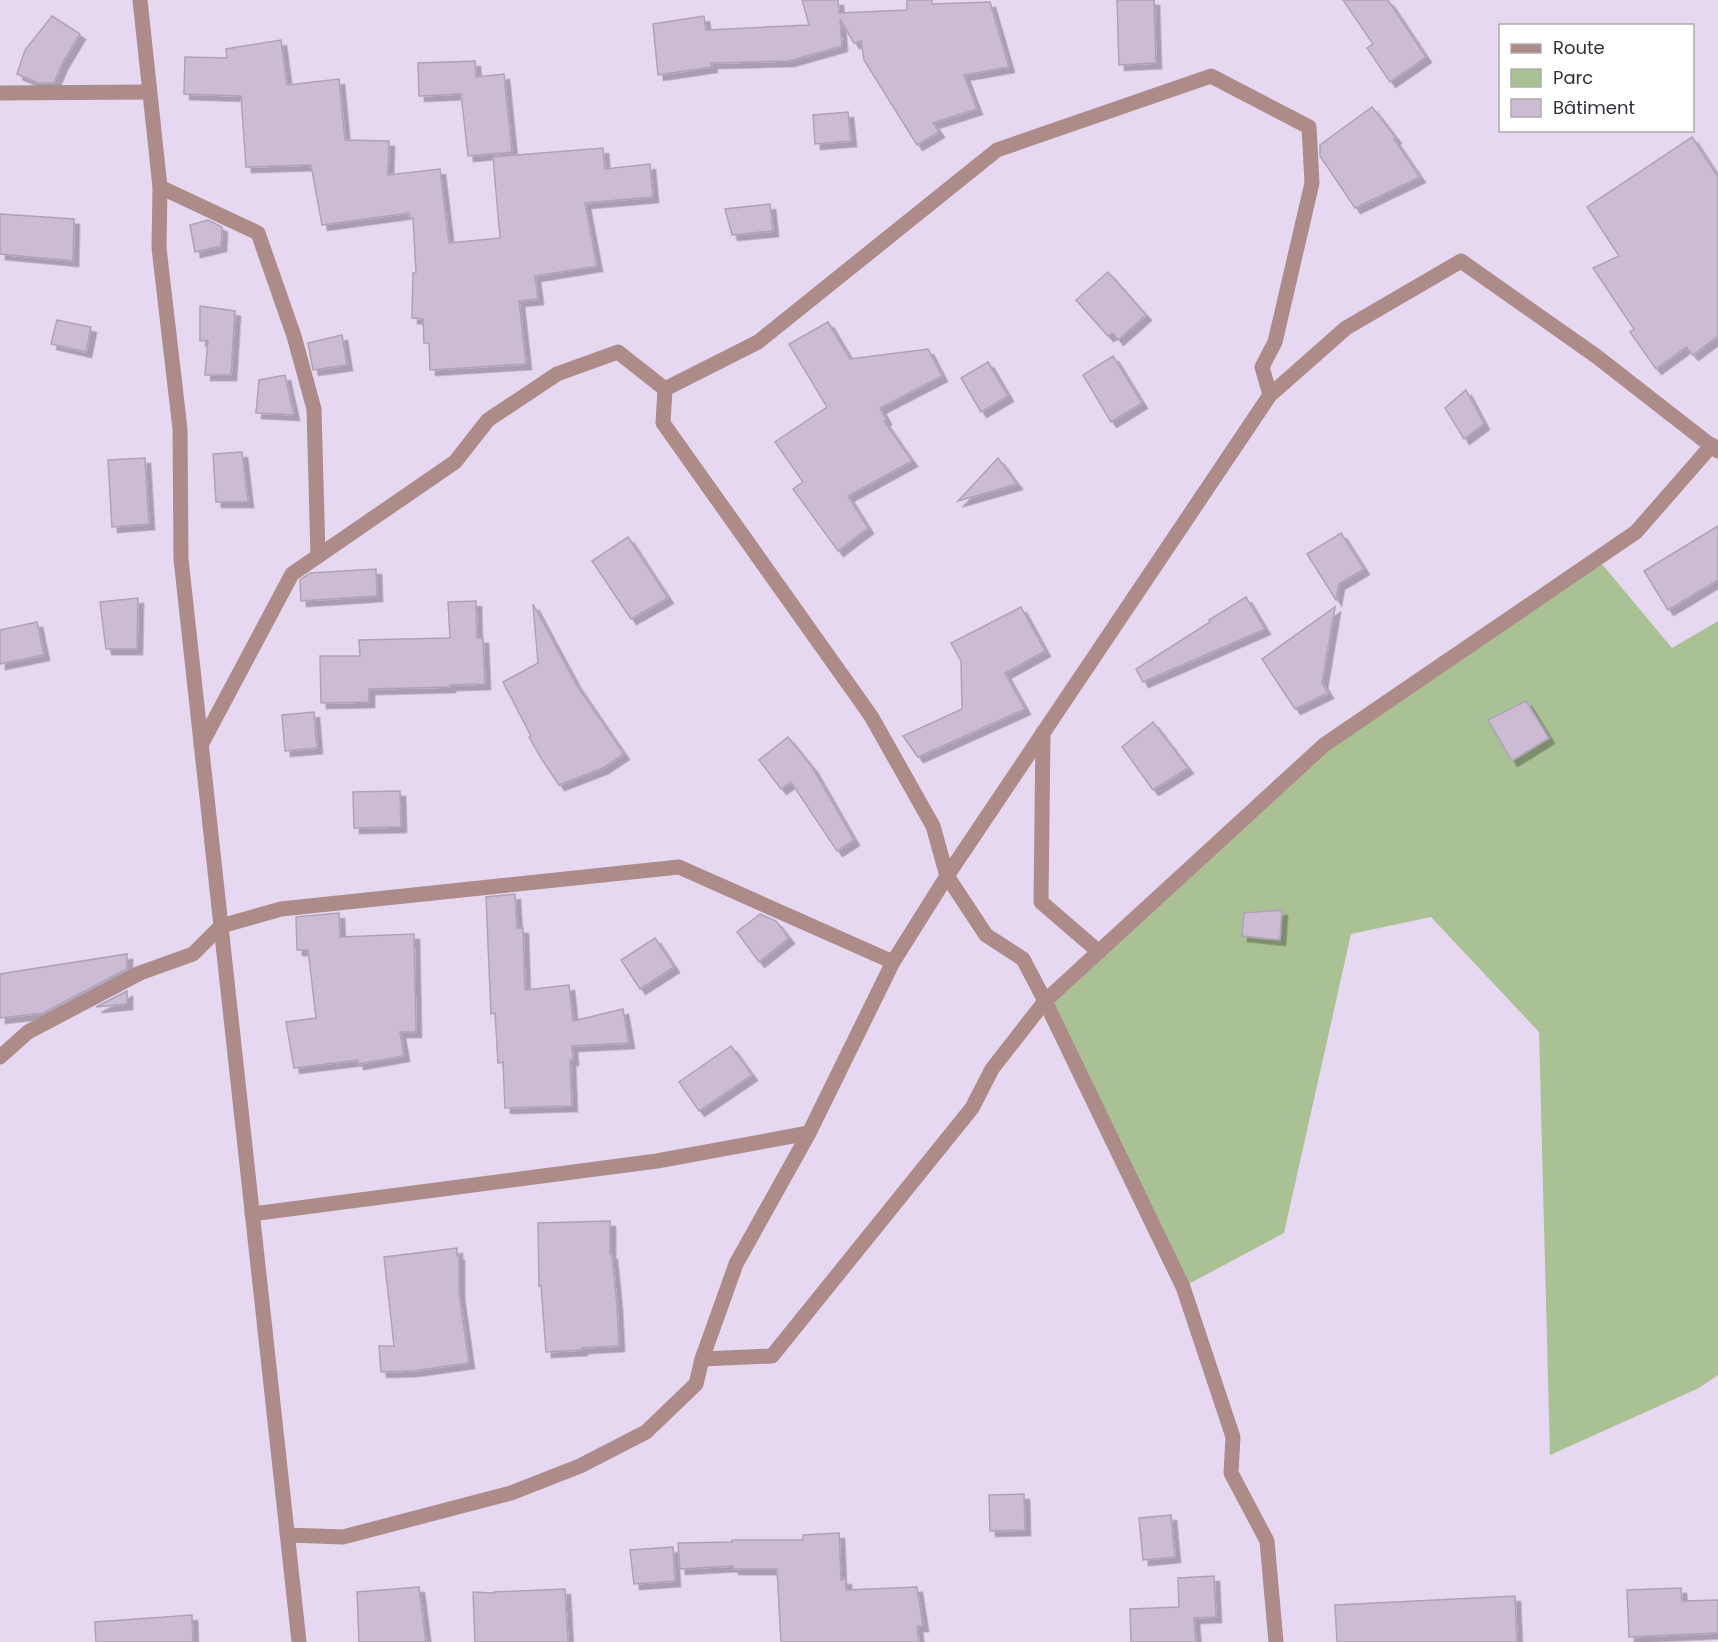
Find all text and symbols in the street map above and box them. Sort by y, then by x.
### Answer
legend [1499,24,1694,132]
text: Route [1553,35,1605,60]
text: Parc [1553,65,1593,90]
text: Bâtiment [1553,95,1635,120]

